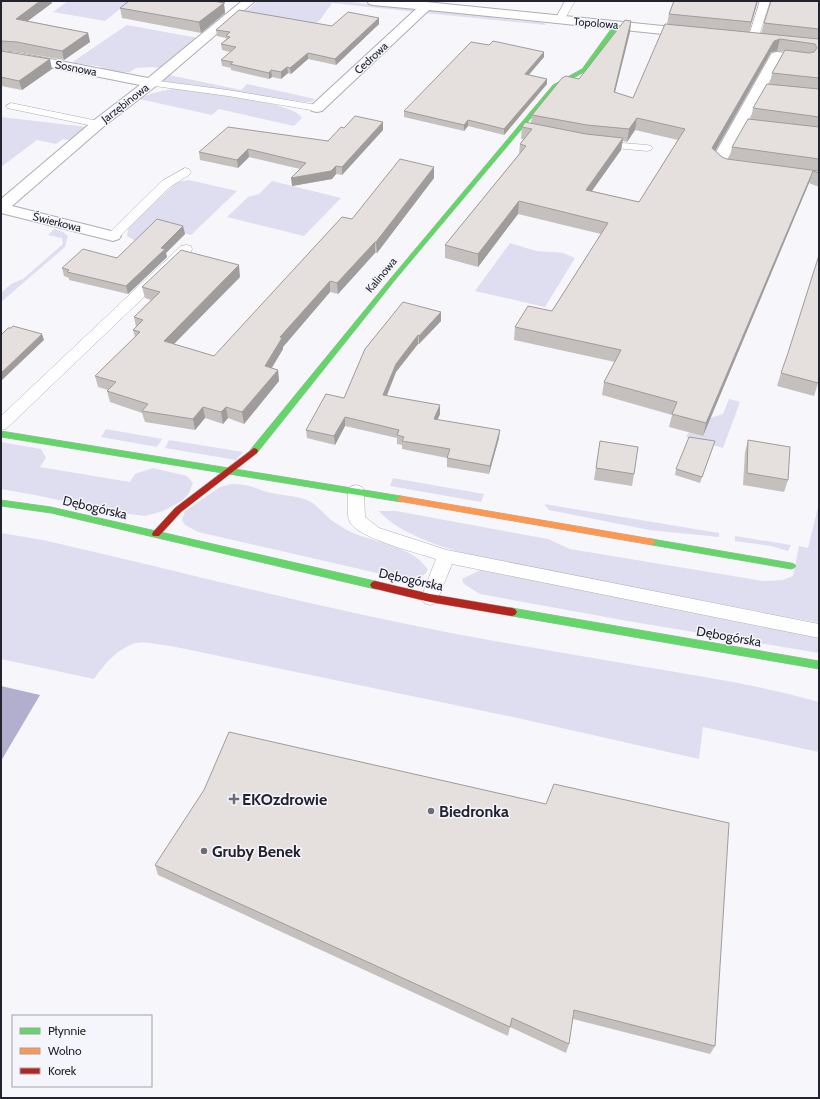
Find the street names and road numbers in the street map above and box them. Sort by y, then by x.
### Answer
street label: Topolowa [573,14,620,32]
street label: Cedrowa [351,38,391,77]
street label: Sosnowa [54,57,99,79]
street label: Jarzębinowa [98,80,152,126]
street label: Świerkowa [31,209,84,235]
street label: Kalinowa [362,254,400,296]
street label: Dębogórska [61,492,129,522]
street label: Dębogórska [377,564,445,594]
street label: Dębogórska [695,622,763,650]

